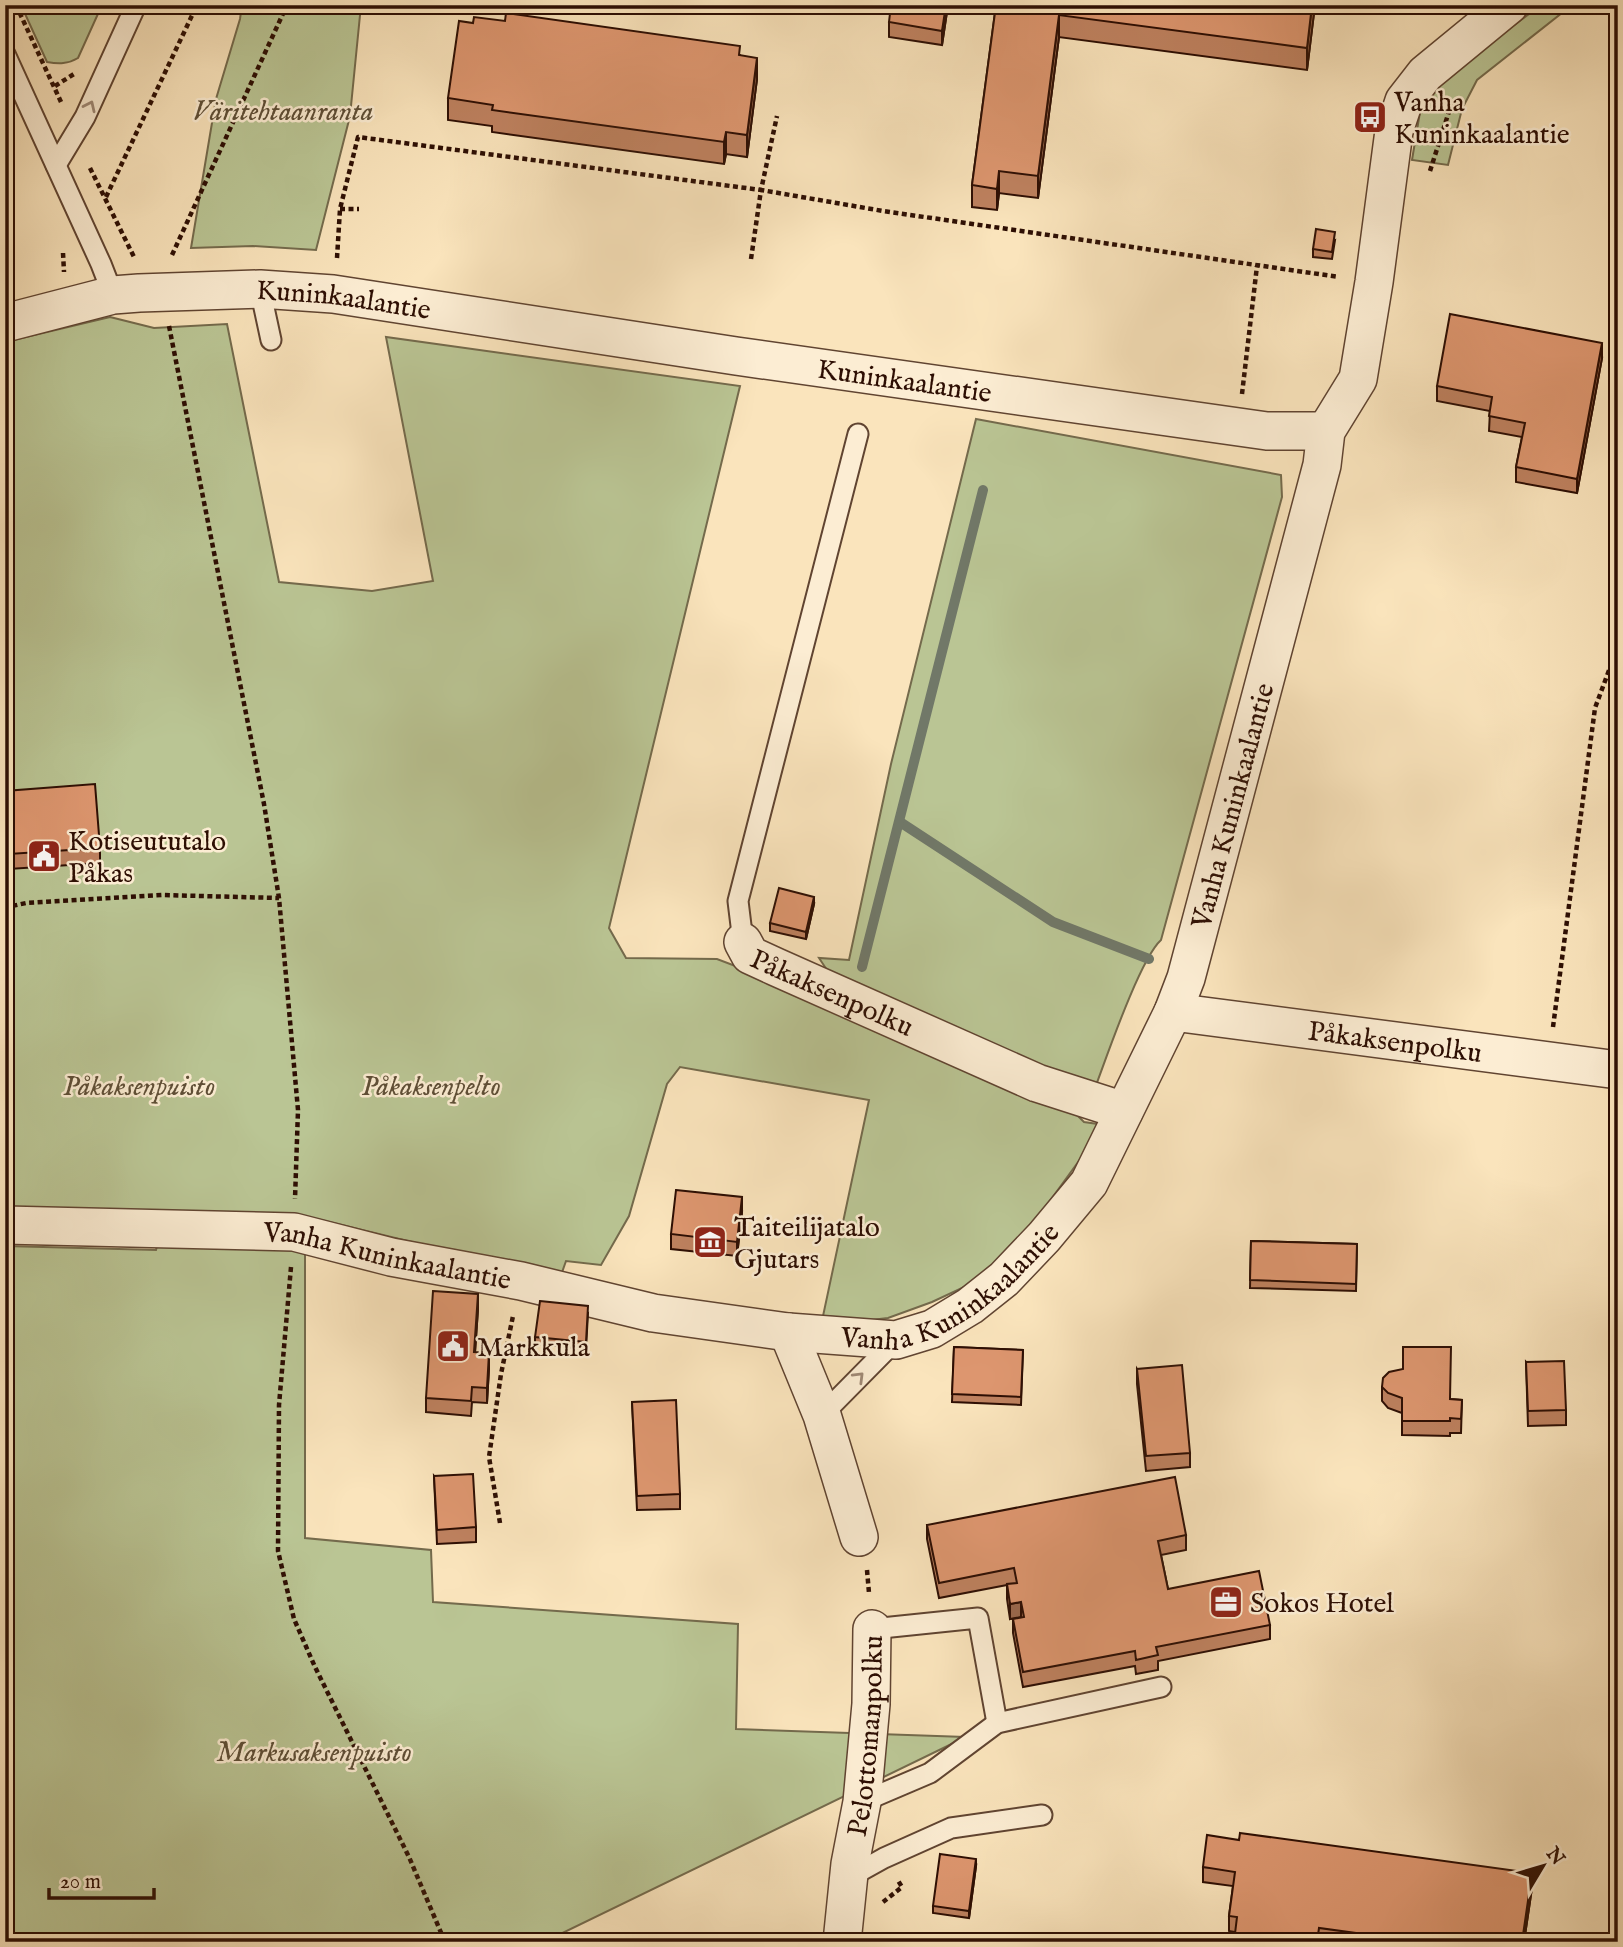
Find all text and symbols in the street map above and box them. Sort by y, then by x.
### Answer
place label: Vanha Kuninkaalantie [1393,86,1570,153]
park label: Väritehtaanranta [192,95,374,130]
bus stop icon: Vanha Kuninkaalantie [1351,98,1389,136]
one-way arrow [82,101,96,113]
street label: Kuninkaalantie [255,274,433,329]
street label: Kuninkaalantie [815,353,994,412]
street label: Vanha Kuninkaalantie [1185,680,1283,934]
place label: Kotiseututalo Påkas [68,825,226,892]
public building icon: Kotiseututalo Påkas [25,837,63,875]
street label: Påkaksenpolku [744,942,918,1046]
street label: Påkaksenpolku [1306,1015,1484,1072]
park label: Påkaksenpuisto [63,1070,215,1105]
park label: Påkaksenpelto [361,1070,501,1105]
place label: Taiteilijatalo Gjutars [734,1211,880,1278]
street label: Vanha Kuninkaalantie [262,1216,514,1299]
street label: Vanha Kuninkaalantie [839,1217,1068,1360]
museum icon: Taiteilijatalo Gjutars [691,1223,729,1261]
public building icon: Markkula [434,1327,472,1365]
place label: Markkula [477,1331,591,1366]
one-way arrow [850,1373,863,1386]
office icon: Sokos Hotel [1207,1583,1245,1621]
place label: Sokos Hotel [1250,1587,1394,1622]
street label: Pelottomanpolku [841,1635,892,1840]
park label: Markusaksenpuisto [216,1736,412,1771]
north arrow [1508,1832,1578,1902]
text: N [1540,1842,1570,1871]
scale bar [49,1856,154,1900]
text: 20 m [60,1869,101,1896]

